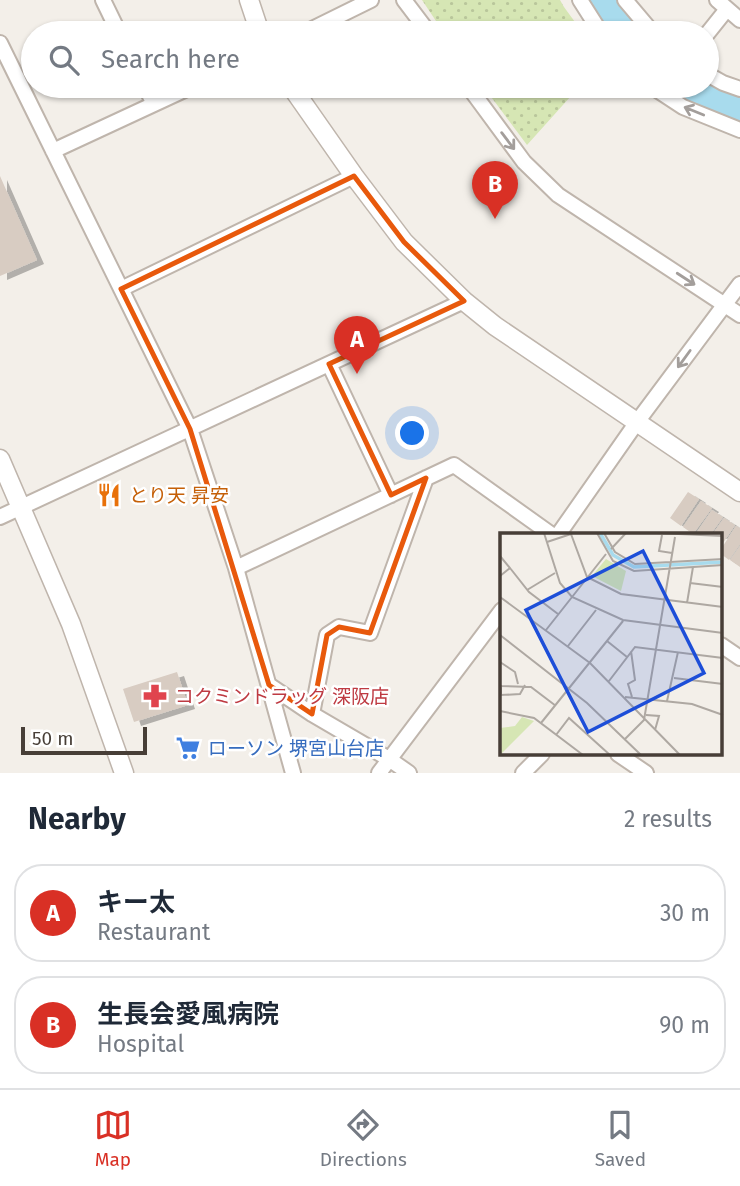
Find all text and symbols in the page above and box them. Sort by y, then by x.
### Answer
search box [21,21,719,98]
icon: search [45,41,83,79]
text: Search here [101,44,240,75]
one-way arrow [683,104,705,117]
one-way arrow [501,131,516,149]
pin: B [472,161,518,219]
one-way arrow [676,273,696,287]
pin: A [334,316,380,374]
one-way arrow [677,349,691,368]
your location [395,416,429,450]
restaurant icon: とり天 昇安 [95,481,123,509]
place label: とり天 昇安 [129,484,229,507]
inset map [500,533,722,755]
pharmacy icon: コクミンドラッグ 深阪店 [141,682,169,710]
place label: コクミンドラッグ 深阪店 [175,685,389,708]
scale bar [21,724,147,756]
text: 50 m [32,727,73,750]
supermarket icon: ローソン 堺宮山台店 [174,734,202,762]
place label: ローソン 堺宮山台店 [208,737,384,760]
text: Nearby [28,801,126,837]
text: 2 results [624,805,712,833]
text: キー太 [97,887,175,918]
text: A [46,899,60,927]
text: 30 m [660,899,710,927]
text: Restaurant [97,918,210,946]
text: 生長会愛風病院 [97,999,279,1030]
text: B [46,1011,60,1039]
text: 90 m [659,1011,710,1039]
text: Hospital [97,1030,184,1058]
tab: Map [94,1106,132,1171]
tab: Directions [320,1106,407,1171]
tab: Saved [595,1106,646,1171]

